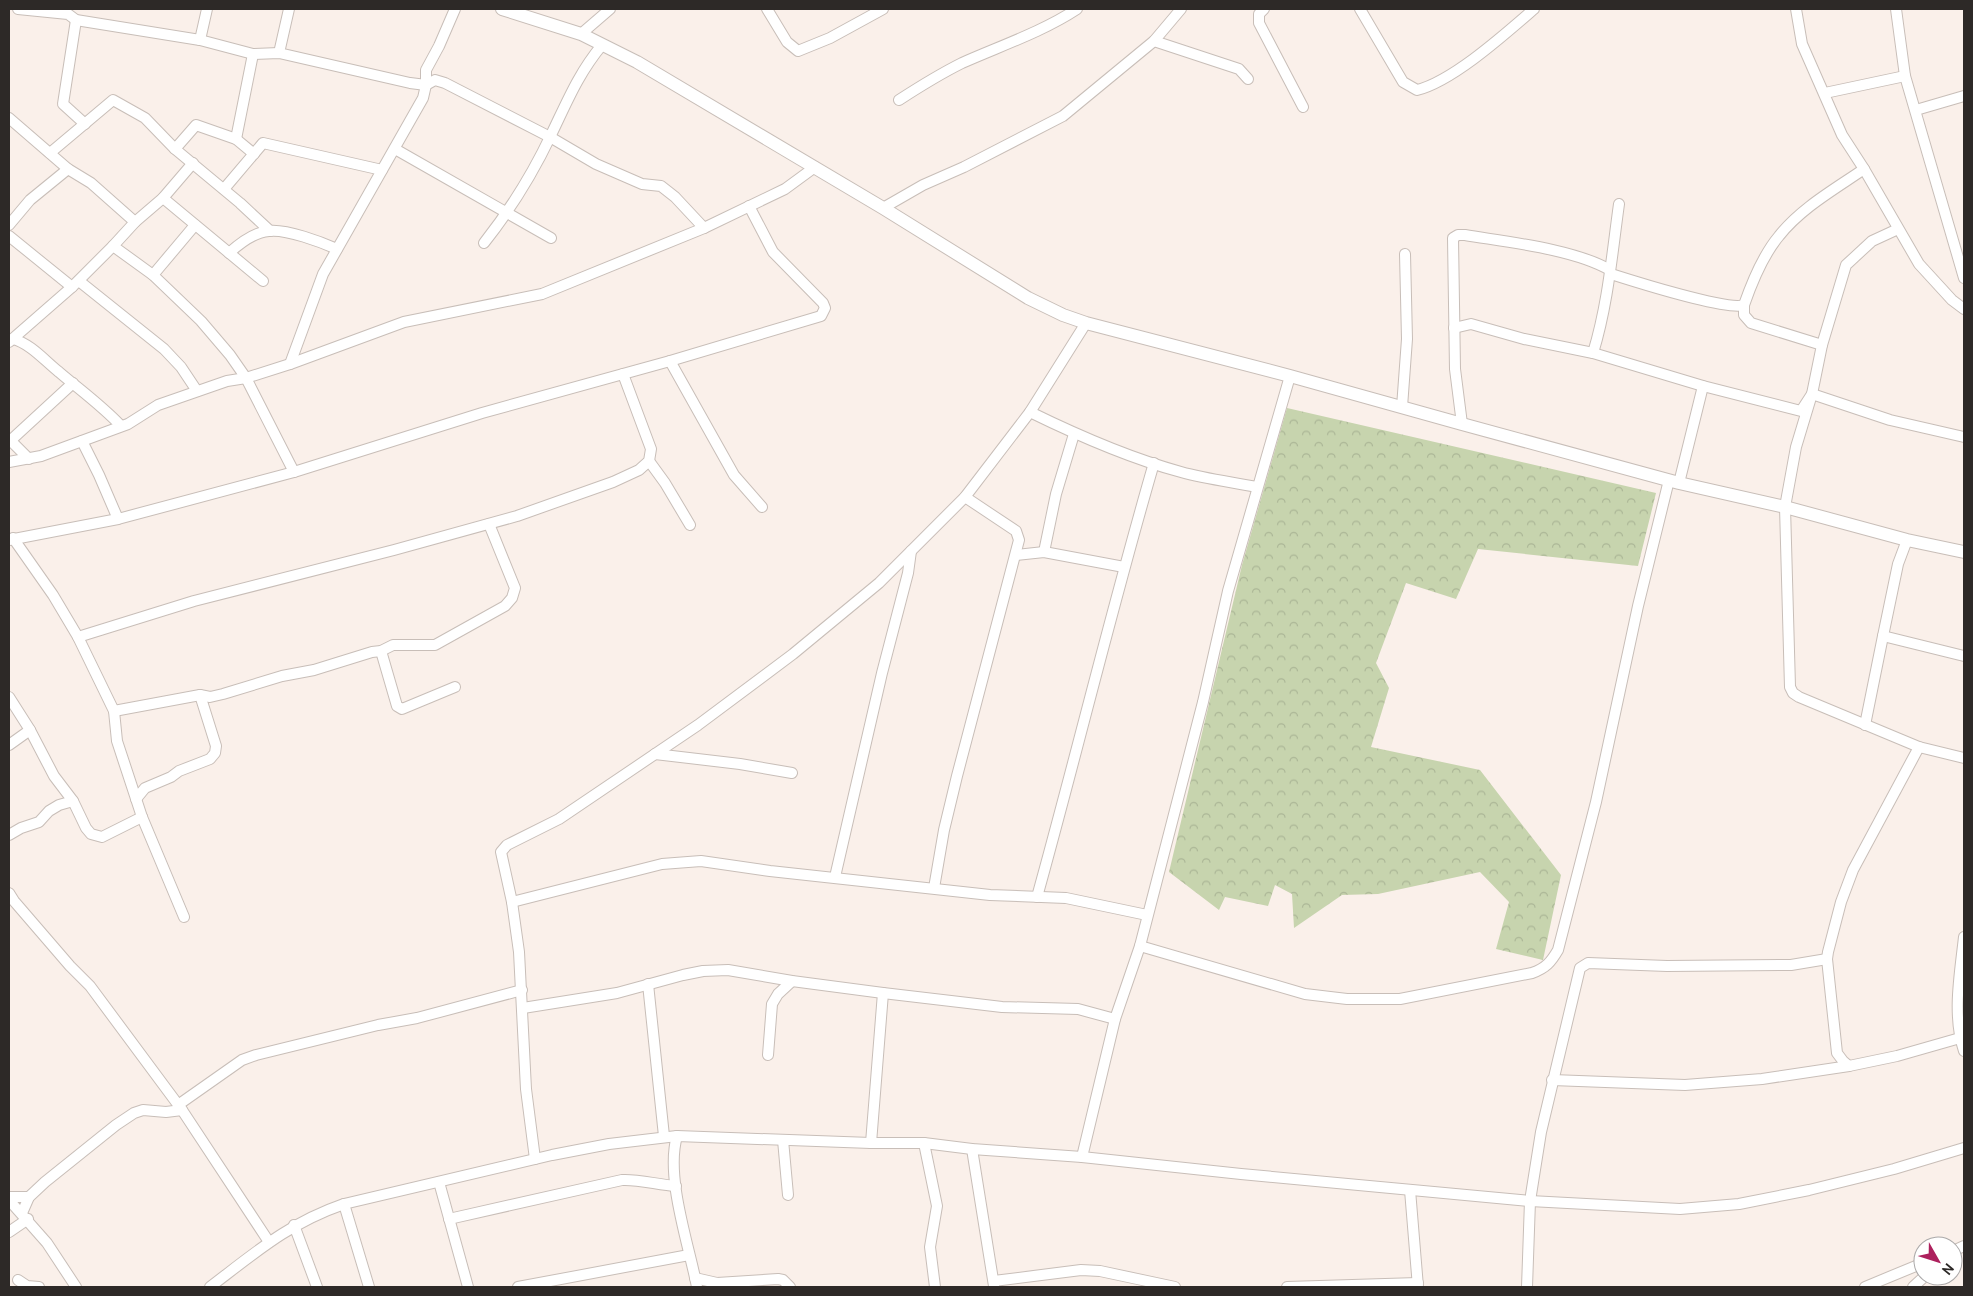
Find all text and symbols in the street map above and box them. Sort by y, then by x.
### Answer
north arrow [1913,1236,1963,1286]
text: N [1938,1260,1958,1279]

